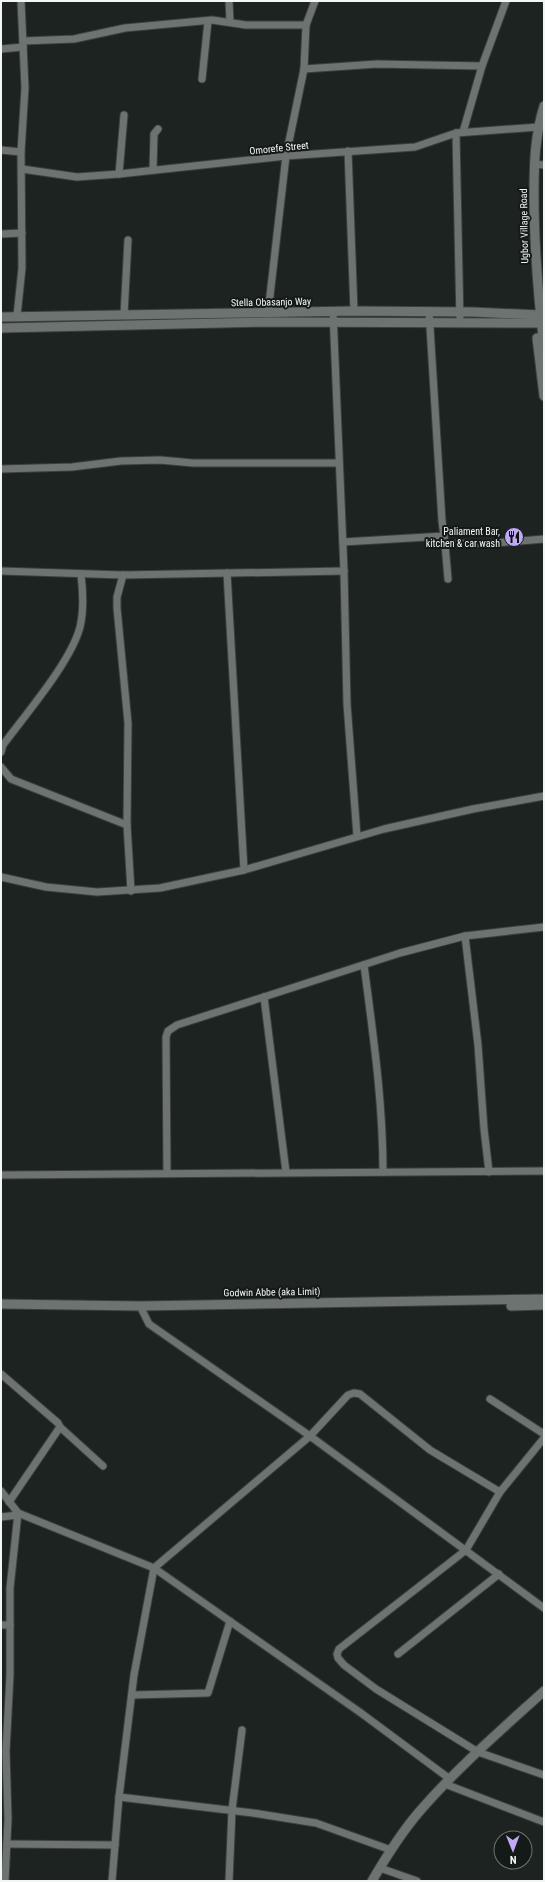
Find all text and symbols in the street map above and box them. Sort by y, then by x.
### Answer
street label: Omorefe Street [249,139,309,157]
street label: Ugbor Village Road [518,188,530,264]
street label: Stella Obasanjo Way [231,296,311,308]
place label: Paliament Bar, kitchen & car wash [426,526,500,549]
restaurant icon: Paliament Bar, kitchen & car wash [503,526,525,548]
street label: Godwin Abbe (aka Limit) [223,1286,321,1299]
north arrow [493,1830,533,1870]
text: N [509,1853,517,1866]

